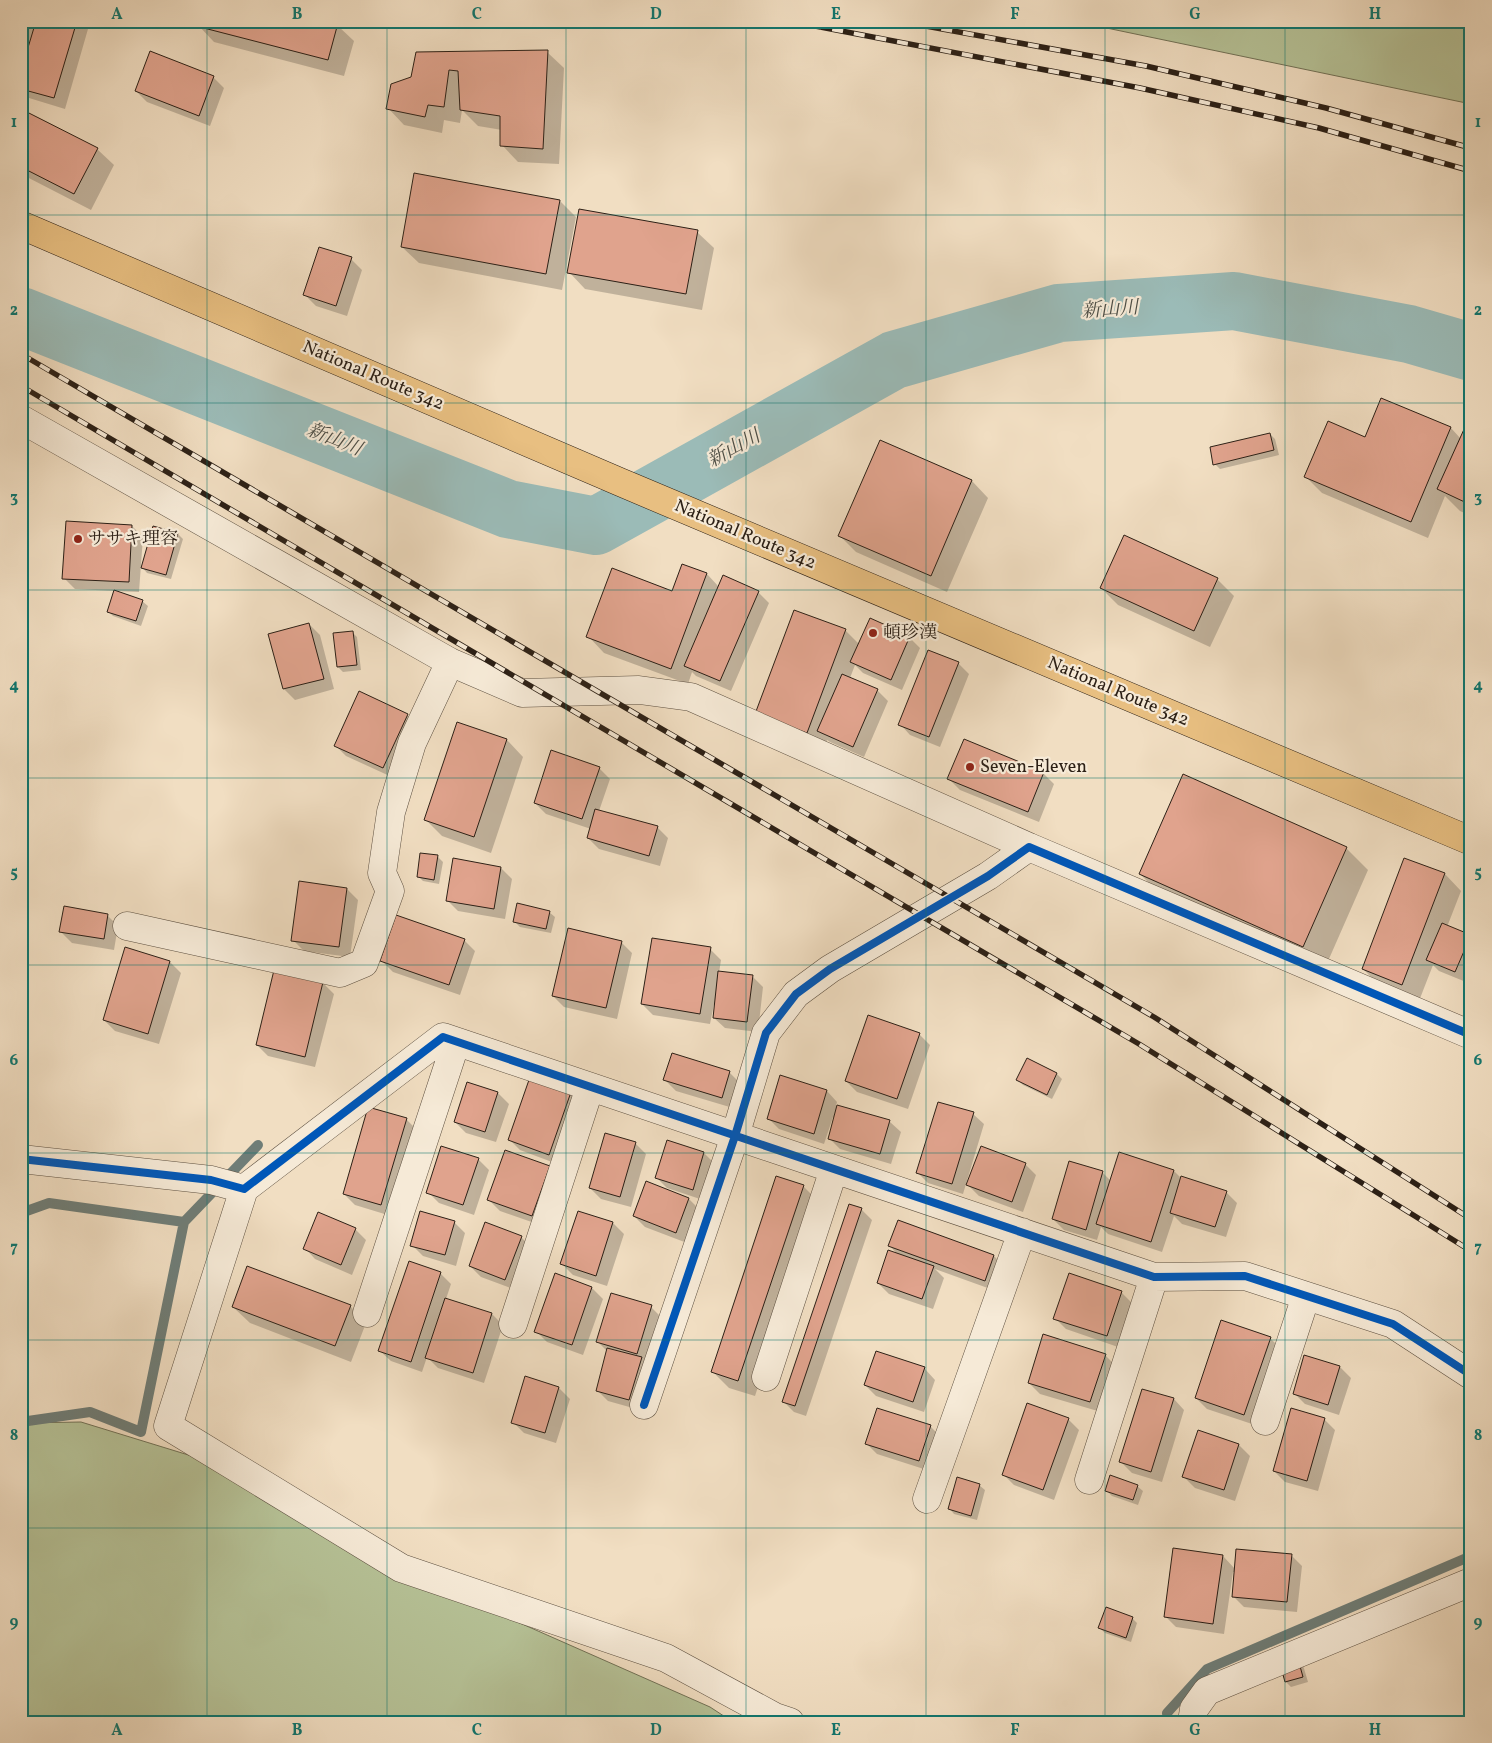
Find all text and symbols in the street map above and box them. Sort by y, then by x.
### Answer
text: A [111,4,123,26]
text: B [292,4,303,26]
text: C [472,4,482,26]
text: D [650,4,662,26]
text: E [831,4,841,26]
text: F [1010,4,1020,26]
text: G [1189,4,1201,26]
text: H [1369,4,1381,26]
text: 1 [11,112,17,134]
text: 1 [1475,112,1481,134]
water label: 新山川 [1081,295,1141,325]
text: 2 [10,300,18,322]
text: 2 [1474,300,1482,322]
street label: National Route 342 [298,335,448,417]
water label: 新山川 [303,417,367,463]
water label: 新山川 [703,423,767,474]
text: 3 [10,487,18,509]
text: 3 [1474,487,1482,509]
street label: National Route 342 [670,494,820,576]
place label: ササキ理容 [88,527,178,552]
marker: ササキ理容 [72,533,84,545]
place label: 頓珍漢 [883,621,937,646]
marker: 頓珍漢 [867,627,879,639]
street label: National Route 342 [1043,651,1193,733]
text: 4 [9,675,19,697]
text: 4 [1473,675,1483,697]
place label: Seven-Eleven [980,755,1087,780]
marker: Seven-Eleven [964,761,976,773]
text: 5 [10,862,18,884]
text: 5 [1474,862,1482,884]
text: 6 [10,1050,19,1072]
text: 6 [1474,1050,1483,1072]
text: 7 [10,1237,18,1259]
text: 7 [1474,1237,1482,1259]
text: 8 [10,1425,18,1447]
text: 8 [1474,1425,1482,1447]
text: 9 [10,1612,19,1634]
text: 9 [1474,1612,1483,1634]
text: A [111,1720,123,1742]
text: B [292,1720,303,1742]
text: C [472,1720,482,1742]
text: D [650,1720,662,1742]
text: E [831,1720,841,1742]
text: F [1010,1720,1020,1742]
text: G [1189,1720,1201,1742]
text: H [1369,1720,1381,1742]

